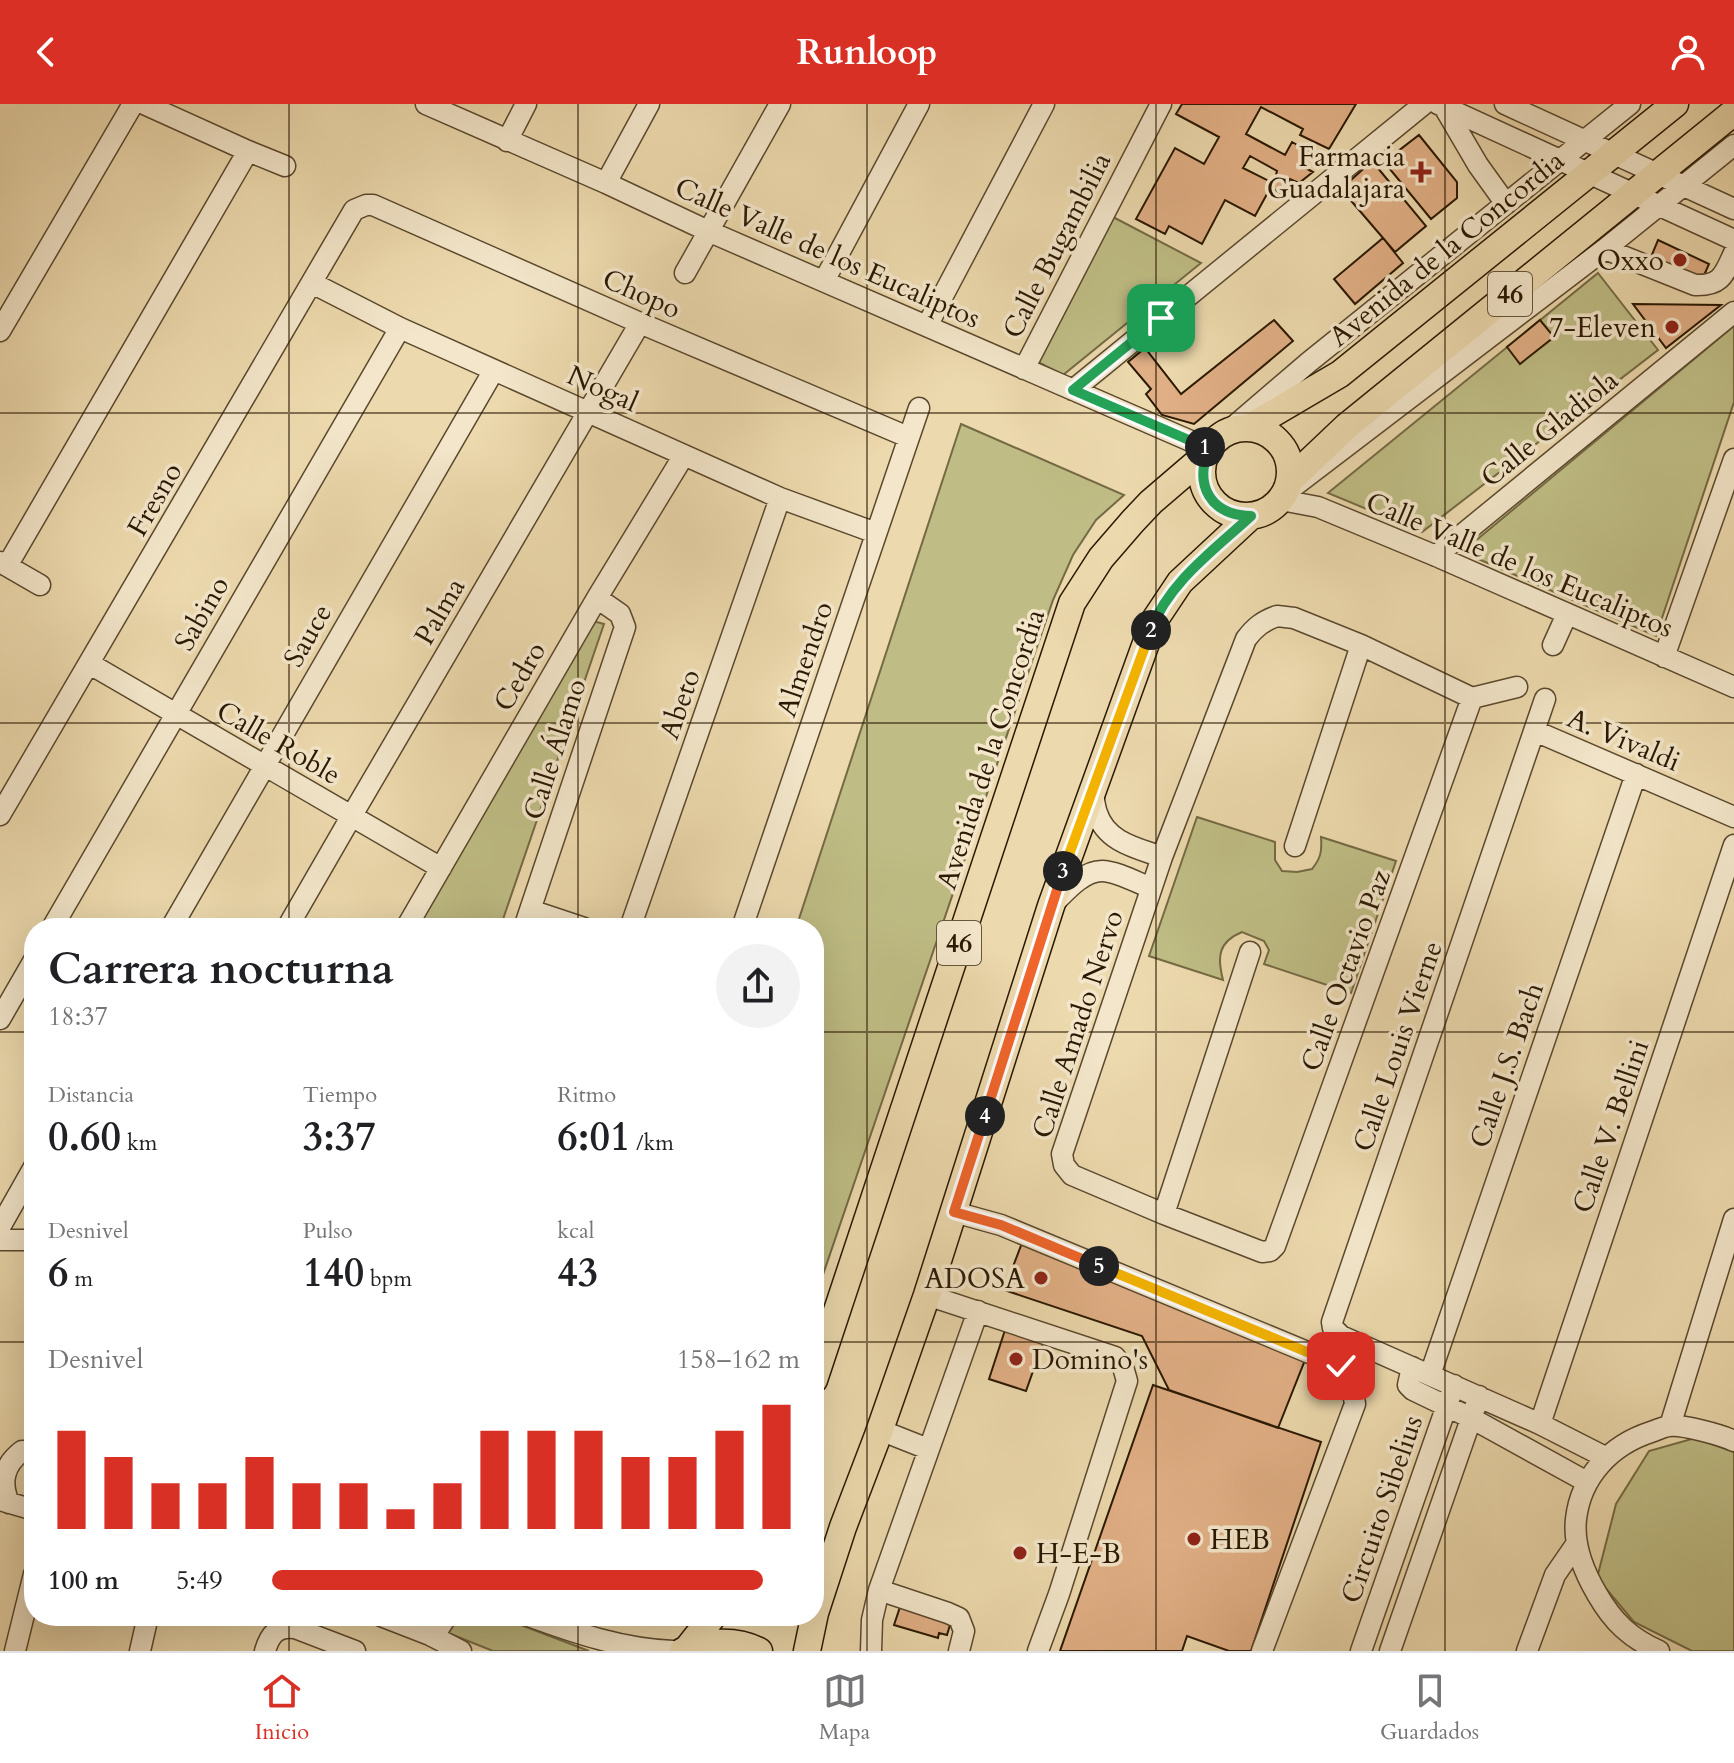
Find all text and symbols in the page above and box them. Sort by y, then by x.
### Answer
text: Runloop [796,28,938,77]
icon: back [24,30,68,74]
icon: person [1666,30,1710,74]
place label: Farmacia Guadalajara [1267,138,1405,208]
street label: Avenida de la Concordia [1321,142,1572,356]
street label: Calle Bugambilia [994,146,1120,345]
marker: Farmacia Guadalajara [1412,163,1430,181]
street label: Calle Valle de los Eucaliptos [669,168,986,337]
place label: Oxxo [1597,242,1664,280]
marker: Oxxo [1671,251,1689,269]
street label: Chopo [596,260,687,328]
road number: 46 [1488,272,1532,316]
pin [1127,284,1195,352]
icon: arrive [1139,296,1183,340]
place label: 7-Eleven [1549,309,1656,347]
marker: 7-Eleven [1663,318,1681,336]
street label: Nogal [561,357,644,421]
street label: Calle Gladiola [1473,362,1626,496]
pin: 1 [1185,427,1225,467]
text: 1 [1199,432,1211,462]
street label: Fresno [119,456,191,543]
street label: Calle Valle de los Eucaliptos [1360,483,1679,647]
street label: Sabino [165,569,238,658]
street label: Palma [406,571,474,652]
street label: Sauce [275,597,341,674]
street label: Almendro [768,597,842,722]
street label: Avenida de la Concordia [928,604,1054,894]
pin: 2 [1131,610,1171,650]
text: 2 [1145,615,1157,645]
street label: Cedro [485,635,555,718]
street label: Abeto [650,664,710,744]
street label: Calle Álamo [514,674,596,825]
street label: Calle Roble [210,692,347,794]
street label: A. Vivaldi [1561,699,1686,781]
pin: 3 [1043,851,1083,891]
text: 3 [1057,856,1069,886]
street label: Calle Octavio Paz [1292,864,1400,1076]
street label: Calle Amado Nervo [1023,906,1133,1143]
road number: 46 [937,921,981,965]
street label: Calle Louis Vierne [1344,936,1452,1157]
text: Carrera nocturna [48,939,394,999]
button: share [716,944,800,1028]
street label: Calle J.S. Bach [1461,978,1553,1153]
text: 18:37 [48,999,108,1034]
street label: Calle V. Bellini [1564,1035,1658,1218]
text: Distancia [48,1080,134,1110]
text: Tiempo [303,1080,377,1110]
text: Ritmo [557,1080,616,1110]
pin: 4 [965,1096,1005,1136]
text: 4 [979,1101,991,1131]
text: 0.60 [48,1110,121,1165]
text: 3:37 [303,1110,376,1165]
text: 6:01 [557,1110,630,1165]
text: km [121,1128,157,1158]
text: /km [630,1128,674,1158]
text: Desnivel [48,1216,129,1246]
text: Pulso [303,1216,353,1246]
text: kcal [557,1216,594,1246]
text: 6 [48,1246,69,1301]
text: 140 [303,1246,364,1301]
text: 43 [557,1246,598,1301]
pin: 5 [1079,1246,1119,1286]
text: 5 [1093,1251,1105,1281]
place label: ADOSA [924,1260,1025,1298]
text: m [69,1264,93,1294]
text: bpm [364,1264,412,1294]
marker: ADOSA [1032,1269,1050,1287]
pin [1307,1332,1375,1400]
place label: Domino's [1032,1341,1148,1379]
text: Desnivel [48,1342,143,1377]
text: 158–162 m [677,1342,800,1377]
icon: check [1319,1344,1363,1388]
marker: Domino's [1007,1350,1025,1368]
street label: Circuito Sibelius [1332,1410,1432,1608]
place label: HEB [1210,1521,1270,1559]
marker: HEB [1185,1530,1203,1548]
place label: H-E-B [1036,1535,1121,1573]
marker: H-E-B [1011,1544,1029,1562]
text: 100 m [48,1563,119,1598]
text: 5:49 [176,1563,223,1598]
tab: Inicio [255,1669,309,1747]
tab: Mapa [819,1669,870,1747]
tab: Guardados [1380,1669,1479,1747]

